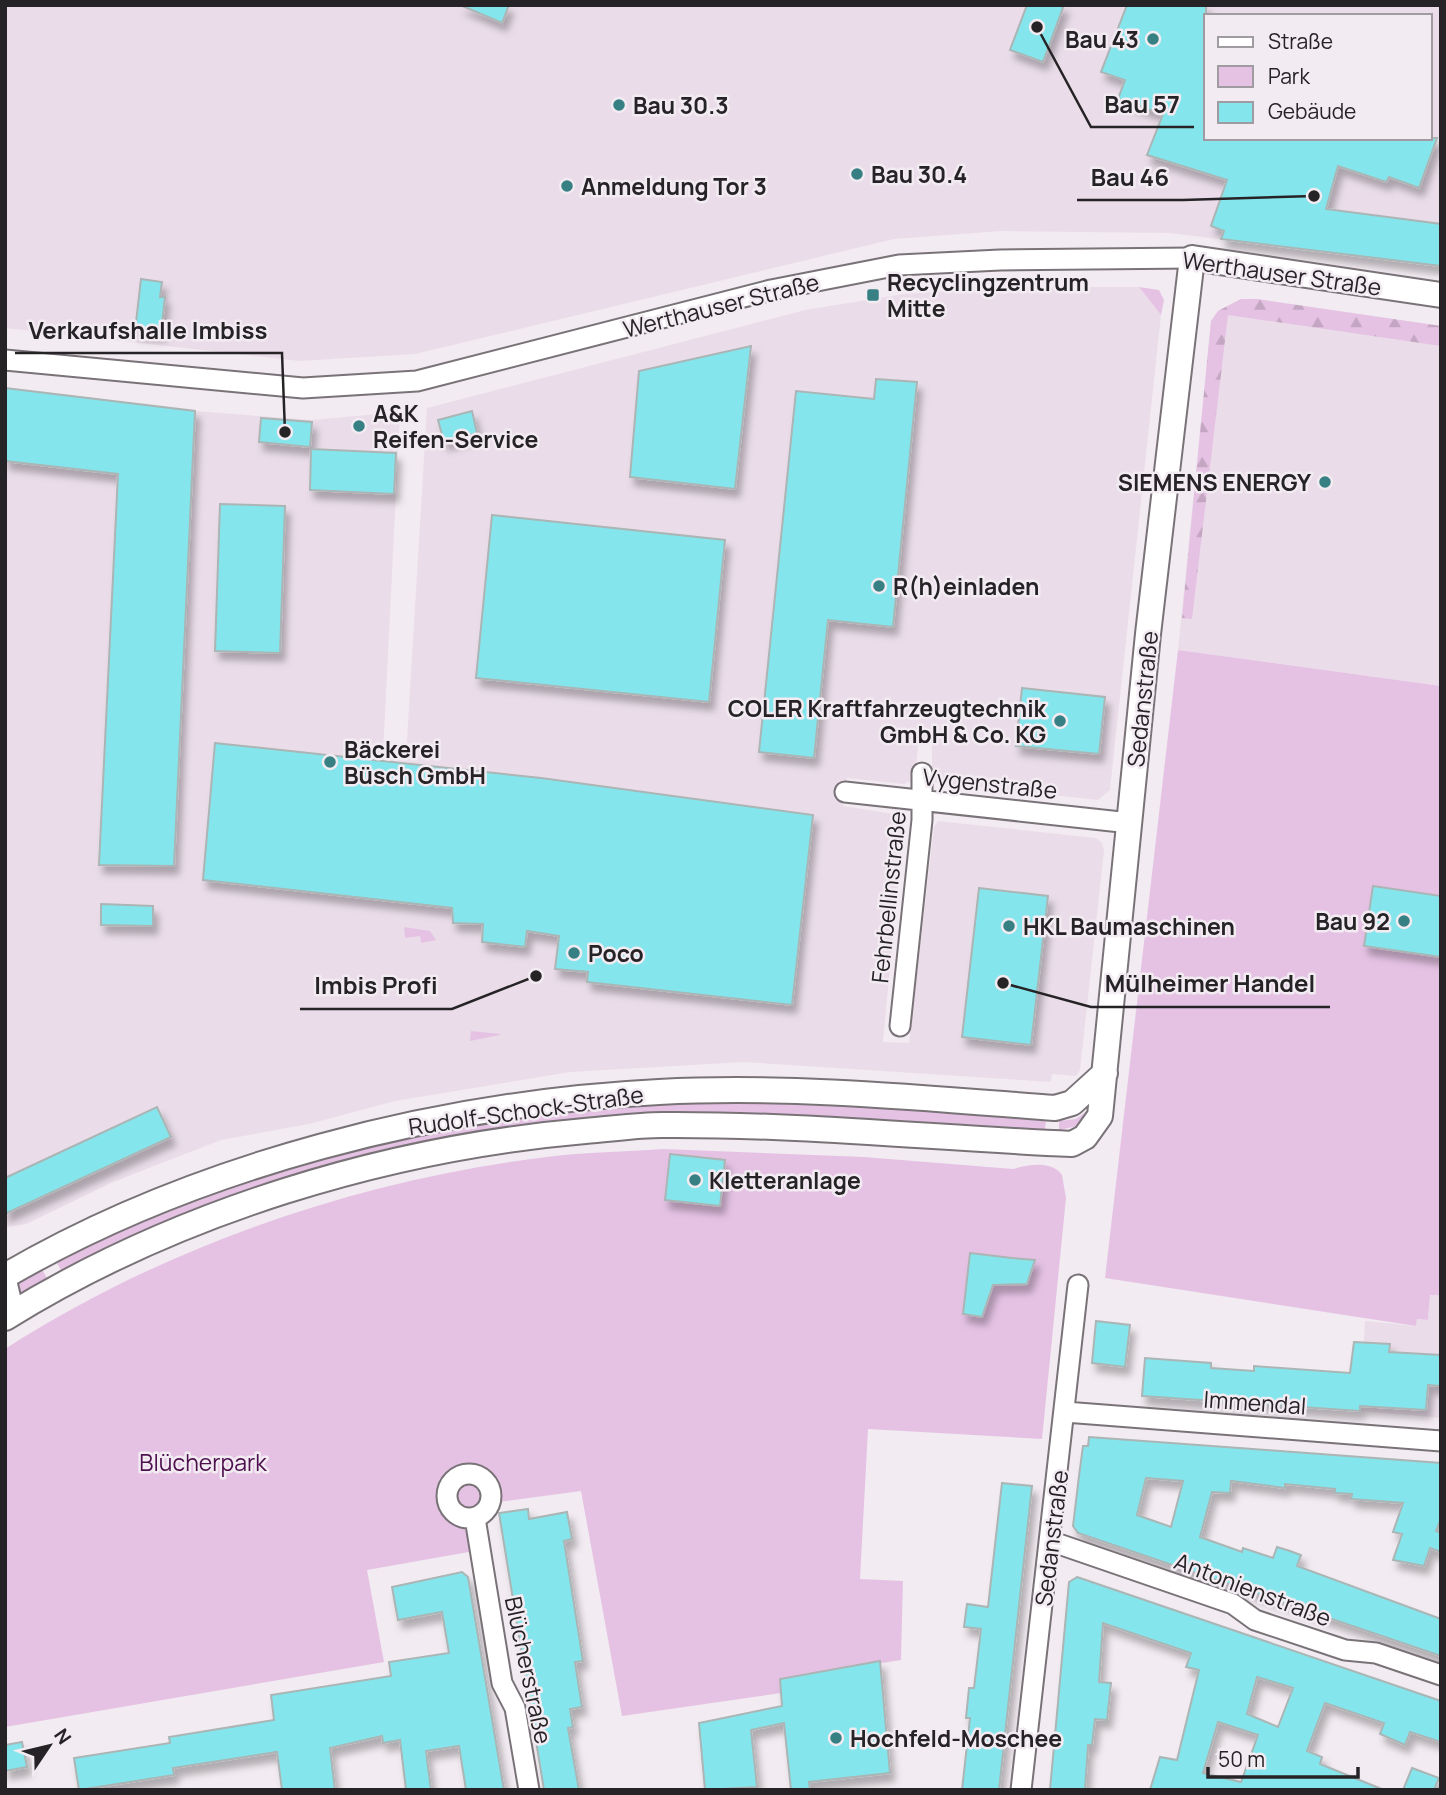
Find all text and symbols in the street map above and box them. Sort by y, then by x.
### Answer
legend [1204,14,1432,140]
place label: Bau 43 [1065,23,1139,55]
text: Straße [1268,27,1333,55]
marker: Bau 43 [1145,31,1161,47]
text: Park [1268,62,1310,90]
callout: Bau 57 [1091,82,1194,127]
text: Bau 57 [1104,87,1180,120]
place label: Bau 30.3 [633,89,729,121]
marker: Bau 30.3 [611,97,627,113]
text: Gebäude [1268,97,1356,125]
callout: Bau 46 [1077,155,1183,200]
place label: Bau 30.4 [871,158,967,190]
text: Bau 46 [1091,160,1169,193]
marker: Bau 30.4 [849,166,865,182]
place label: Anmeldung Tor 3 [581,170,767,202]
marker: Anmeldung Tor 3 [559,178,575,194]
street label: Werthauser Straße [1180,243,1384,303]
street label: Werthauser Straße [620,265,822,345]
place label: Recyclingzentrum Mitte [887,266,1089,324]
marker: Recyclingzentrum Mitte [865,287,881,303]
callout: Verkaufshalle Imbiss [15,308,282,353]
text: Verkaufshalle Imbiss [28,313,268,346]
place label: A&K Reifen-Service [373,397,538,455]
marker: A&K Reifen-Service [351,418,367,434]
place label: SIEMENS ENERGY [1118,466,1312,498]
marker: SIEMENS ENERGY [1317,474,1333,490]
place label: R(h)einladen [893,570,1039,602]
marker: R(h)einladen [871,578,887,594]
street label: Sedanstraße [1119,629,1165,769]
place label: COLER Kraftfahrzeugtechnik GmbH & Co. KG [728,692,1047,750]
marker: COLER Kraftfahrzeugtechnik GmbH & Co. KG [1052,713,1068,729]
place label: Bäckerei Büsch GmbH [344,733,486,791]
marker: Bäckerei Büsch GmbH [322,754,338,770]
street label: Vygenstraße [921,760,1059,806]
street label: Fehrbellinstraße [863,810,913,984]
place label: Bau 92 [1315,905,1390,937]
place label: HKL Baumaschinen [1023,910,1235,942]
marker: Bau 92 [1396,913,1412,929]
marker: HKL Baumaschinen [1001,918,1017,934]
place label: Poco [588,937,644,969]
marker: Poco [566,945,582,961]
callout: Mülheimer Handel [1091,962,1330,1007]
callout: Imbis Profi [300,964,452,1009]
text: Mülheimer Handel [1105,966,1315,999]
text: Imbis Profi [314,968,438,1001]
street label: Rudolf-Schock-Straße [406,1078,646,1142]
place label: Kletteranlage [709,1164,861,1196]
marker: Kletteranlage [687,1172,703,1188]
street label: Immendal [1203,1382,1307,1422]
park label: Blücherpark [139,1446,267,1478]
street label: Sedanstraße [1027,1468,1075,1608]
street label: Antonienstraße [1170,1544,1336,1634]
street label: Blücherstraße [498,1593,560,1747]
north arrow [14,1711,84,1781]
place label: Hochfeld-Moschee [850,1722,1062,1754]
text: N [48,1723,77,1749]
marker: Hochfeld-Moschee [828,1730,844,1746]
scale bar [1208,1736,1358,1780]
text: 50 m [1218,1745,1265,1773]

